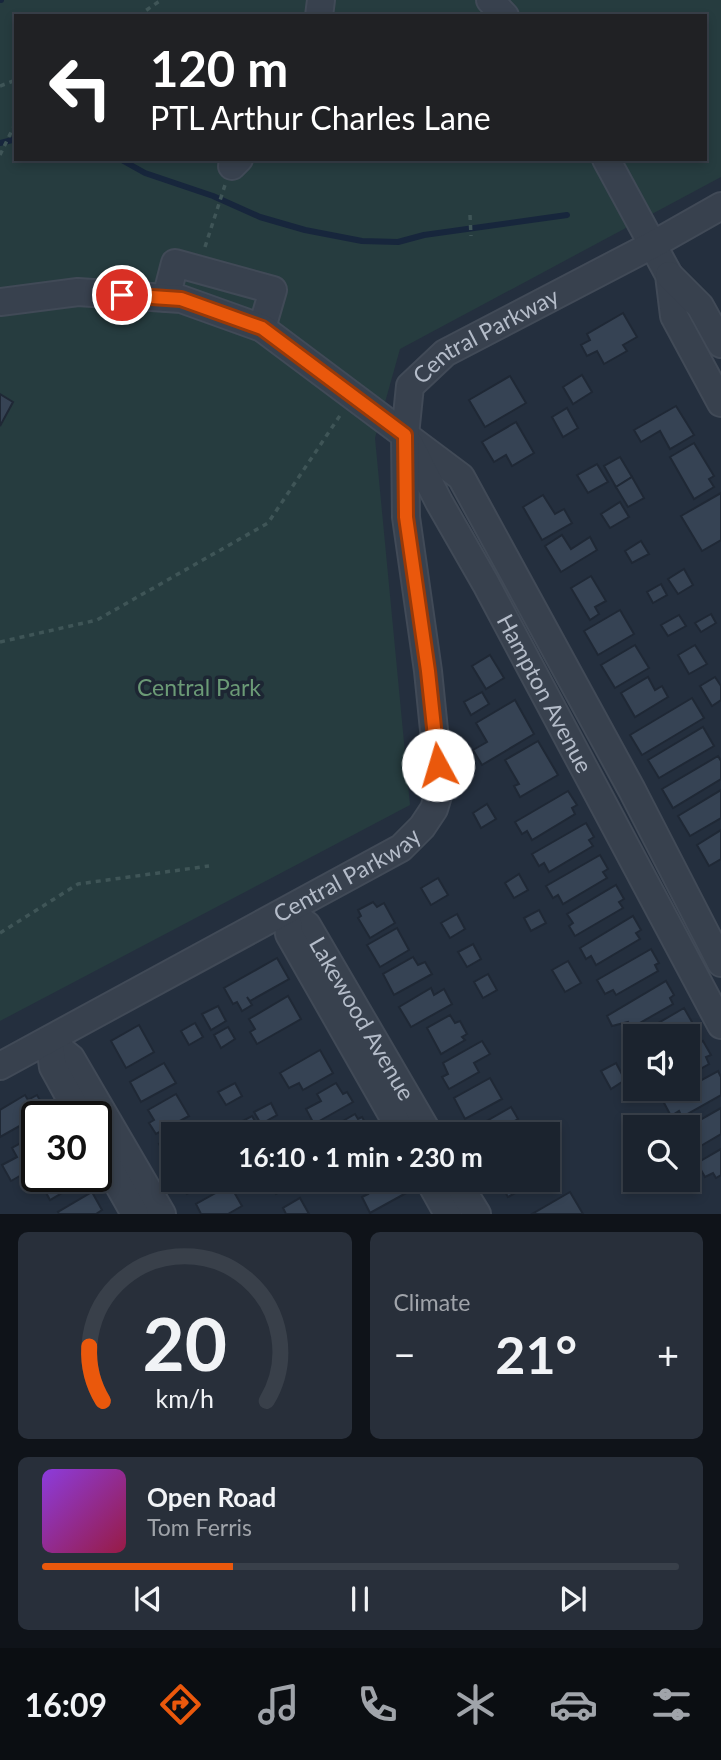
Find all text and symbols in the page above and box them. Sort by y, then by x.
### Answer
text: 120 m [150,39,288,97]
icon: left [35,42,126,133]
text: PTL Arthur Charles Lane [150,98,491,137]
pin [92,265,152,325]
icon: arrive [103,276,141,314]
street label: Central Parkway [407,281,563,389]
street label: Hampton Avenue [492,609,599,777]
park label: Central Park [137,673,261,701]
position arrow [401,728,475,802]
street label: Central Parkway [268,822,426,928]
street label: Lakewood Avenue [304,932,421,1105]
map controls [623,1024,700,1192]
button: sound [623,1024,700,1101]
speed limit sign: 30 [21,1101,112,1192]
button: search [623,1115,700,1192]
text: 16:10 · 1 min · 230 m [238,1141,483,1173]
text: Climate [394,1288,470,1316]
text: 20 [143,1300,227,1388]
text: 21° [495,1323,577,1385]
text: − [394,1331,416,1377]
text: + [657,1331,679,1377]
text: km/h [155,1383,214,1413]
text: Open Road [147,1481,276,1513]
text: Tom Ferris [147,1513,252,1541]
icon: previous [129,1580,167,1618]
icon: pause [341,1580,379,1618]
icon: next [554,1580,592,1618]
icon: directions [156,1680,205,1729]
icon: music [254,1680,303,1729]
icon: phone [353,1680,402,1729]
icon: climate [451,1680,500,1729]
icon: car [549,1680,598,1729]
icon: filters [647,1680,696,1729]
text: 16:09 [25,1685,107,1724]

